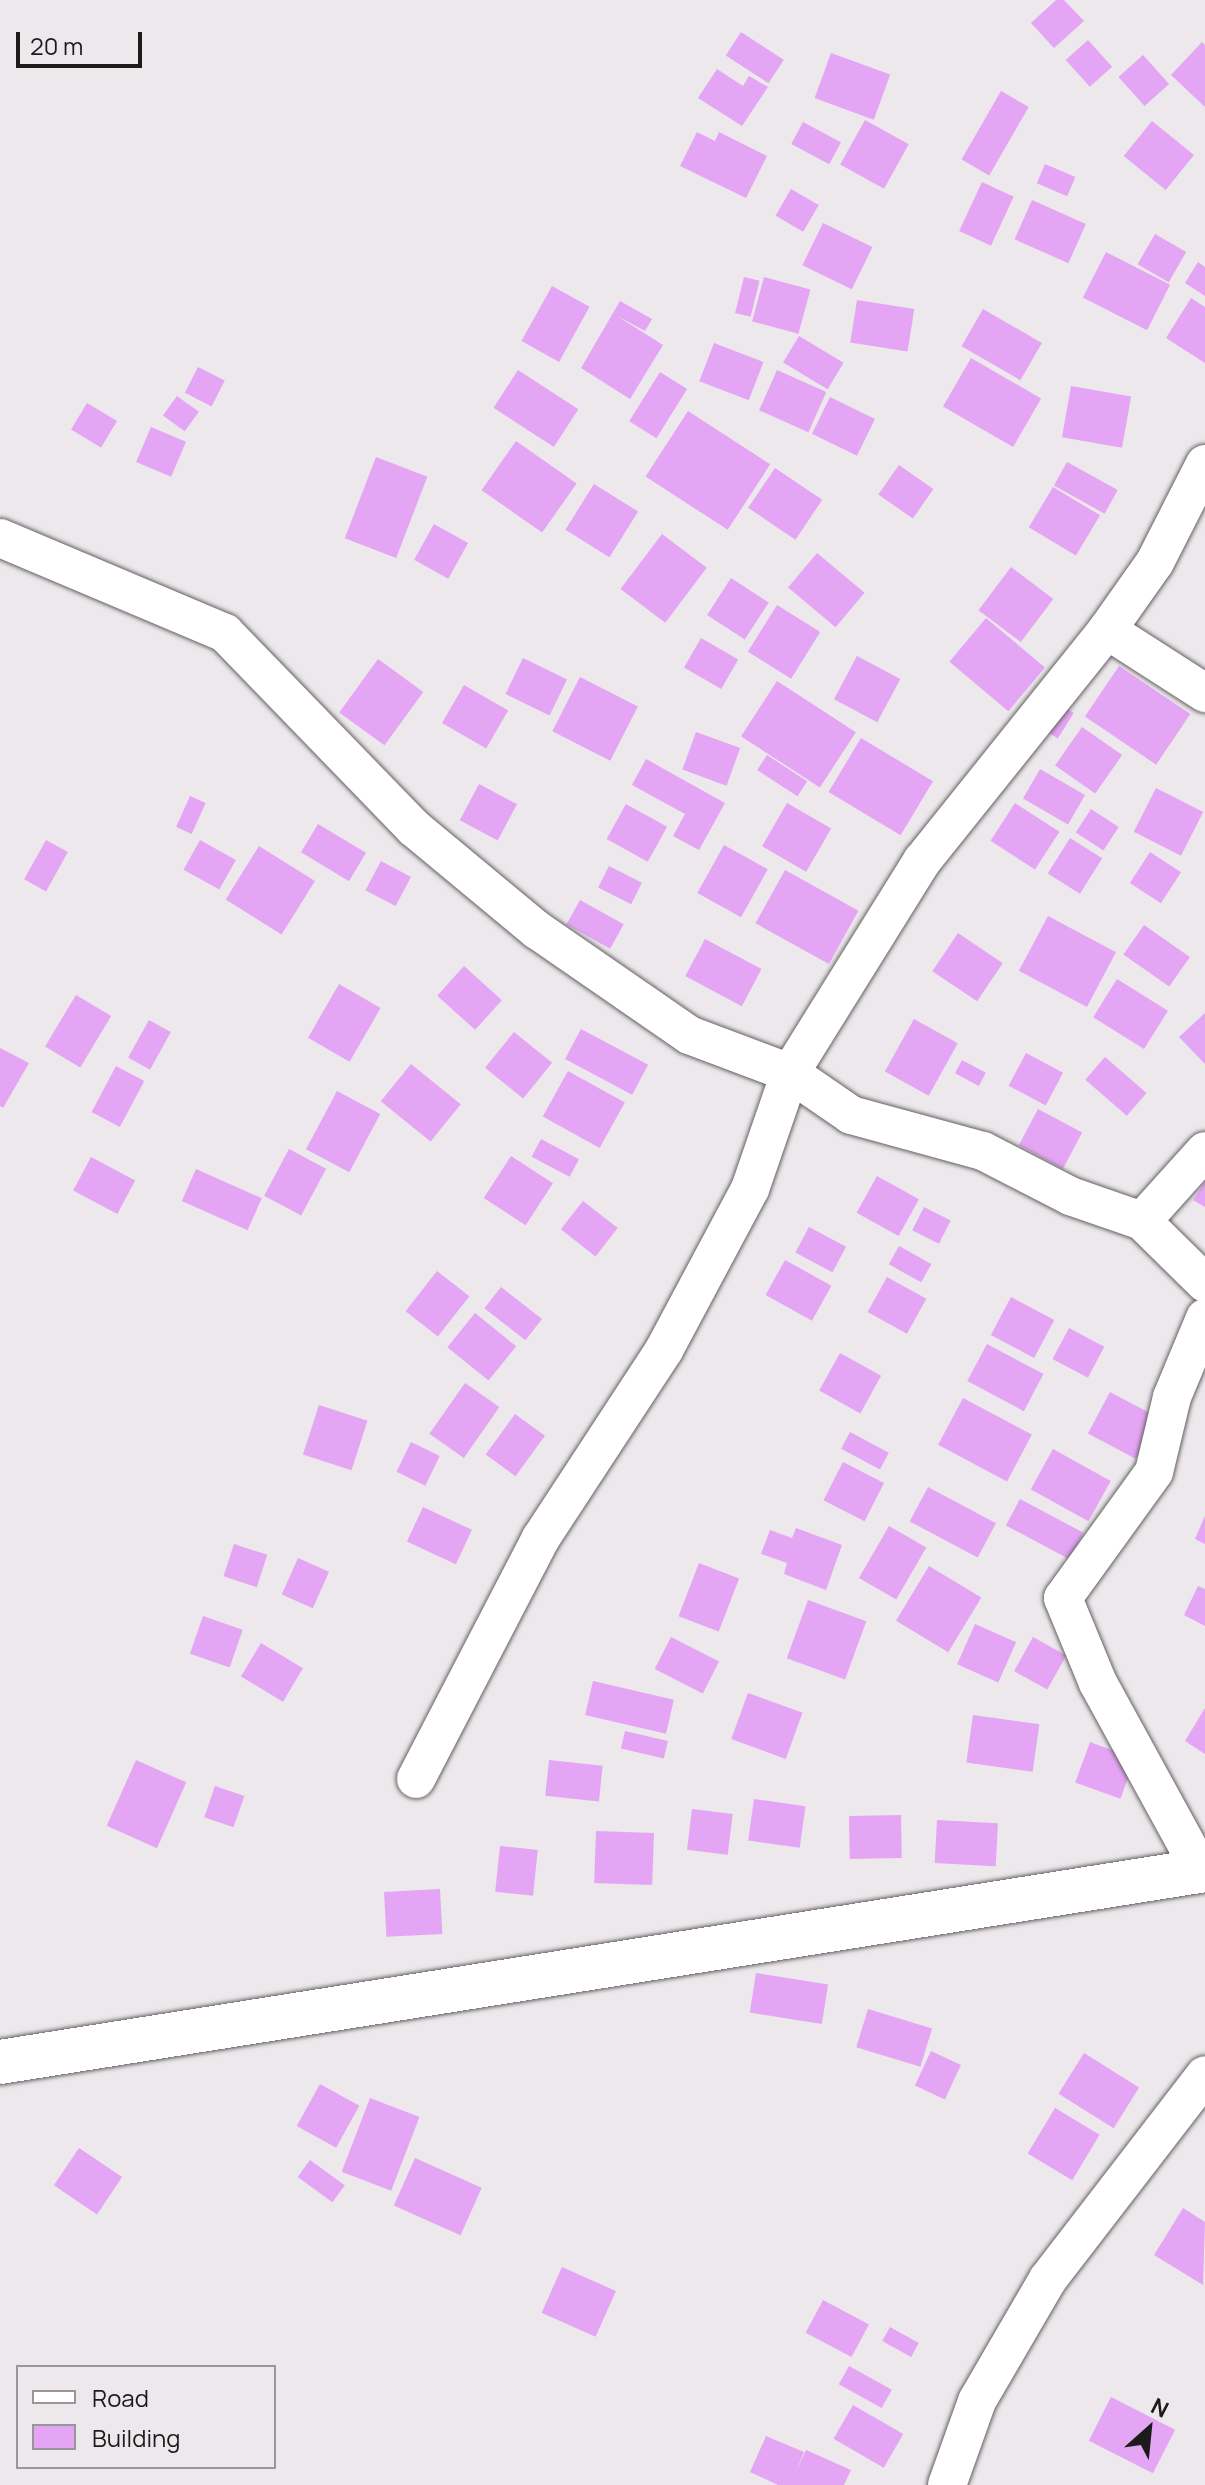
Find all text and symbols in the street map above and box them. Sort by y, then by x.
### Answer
scale bar [20,16,146,66]
text: 20 m [30,29,83,62]
legend [16,2365,276,2469]
text: Road [92,2381,149,2414]
north arrow [1109,2389,1189,2469]
text: N [1146,2391,1174,2425]
text: Building [92,2421,180,2454]

